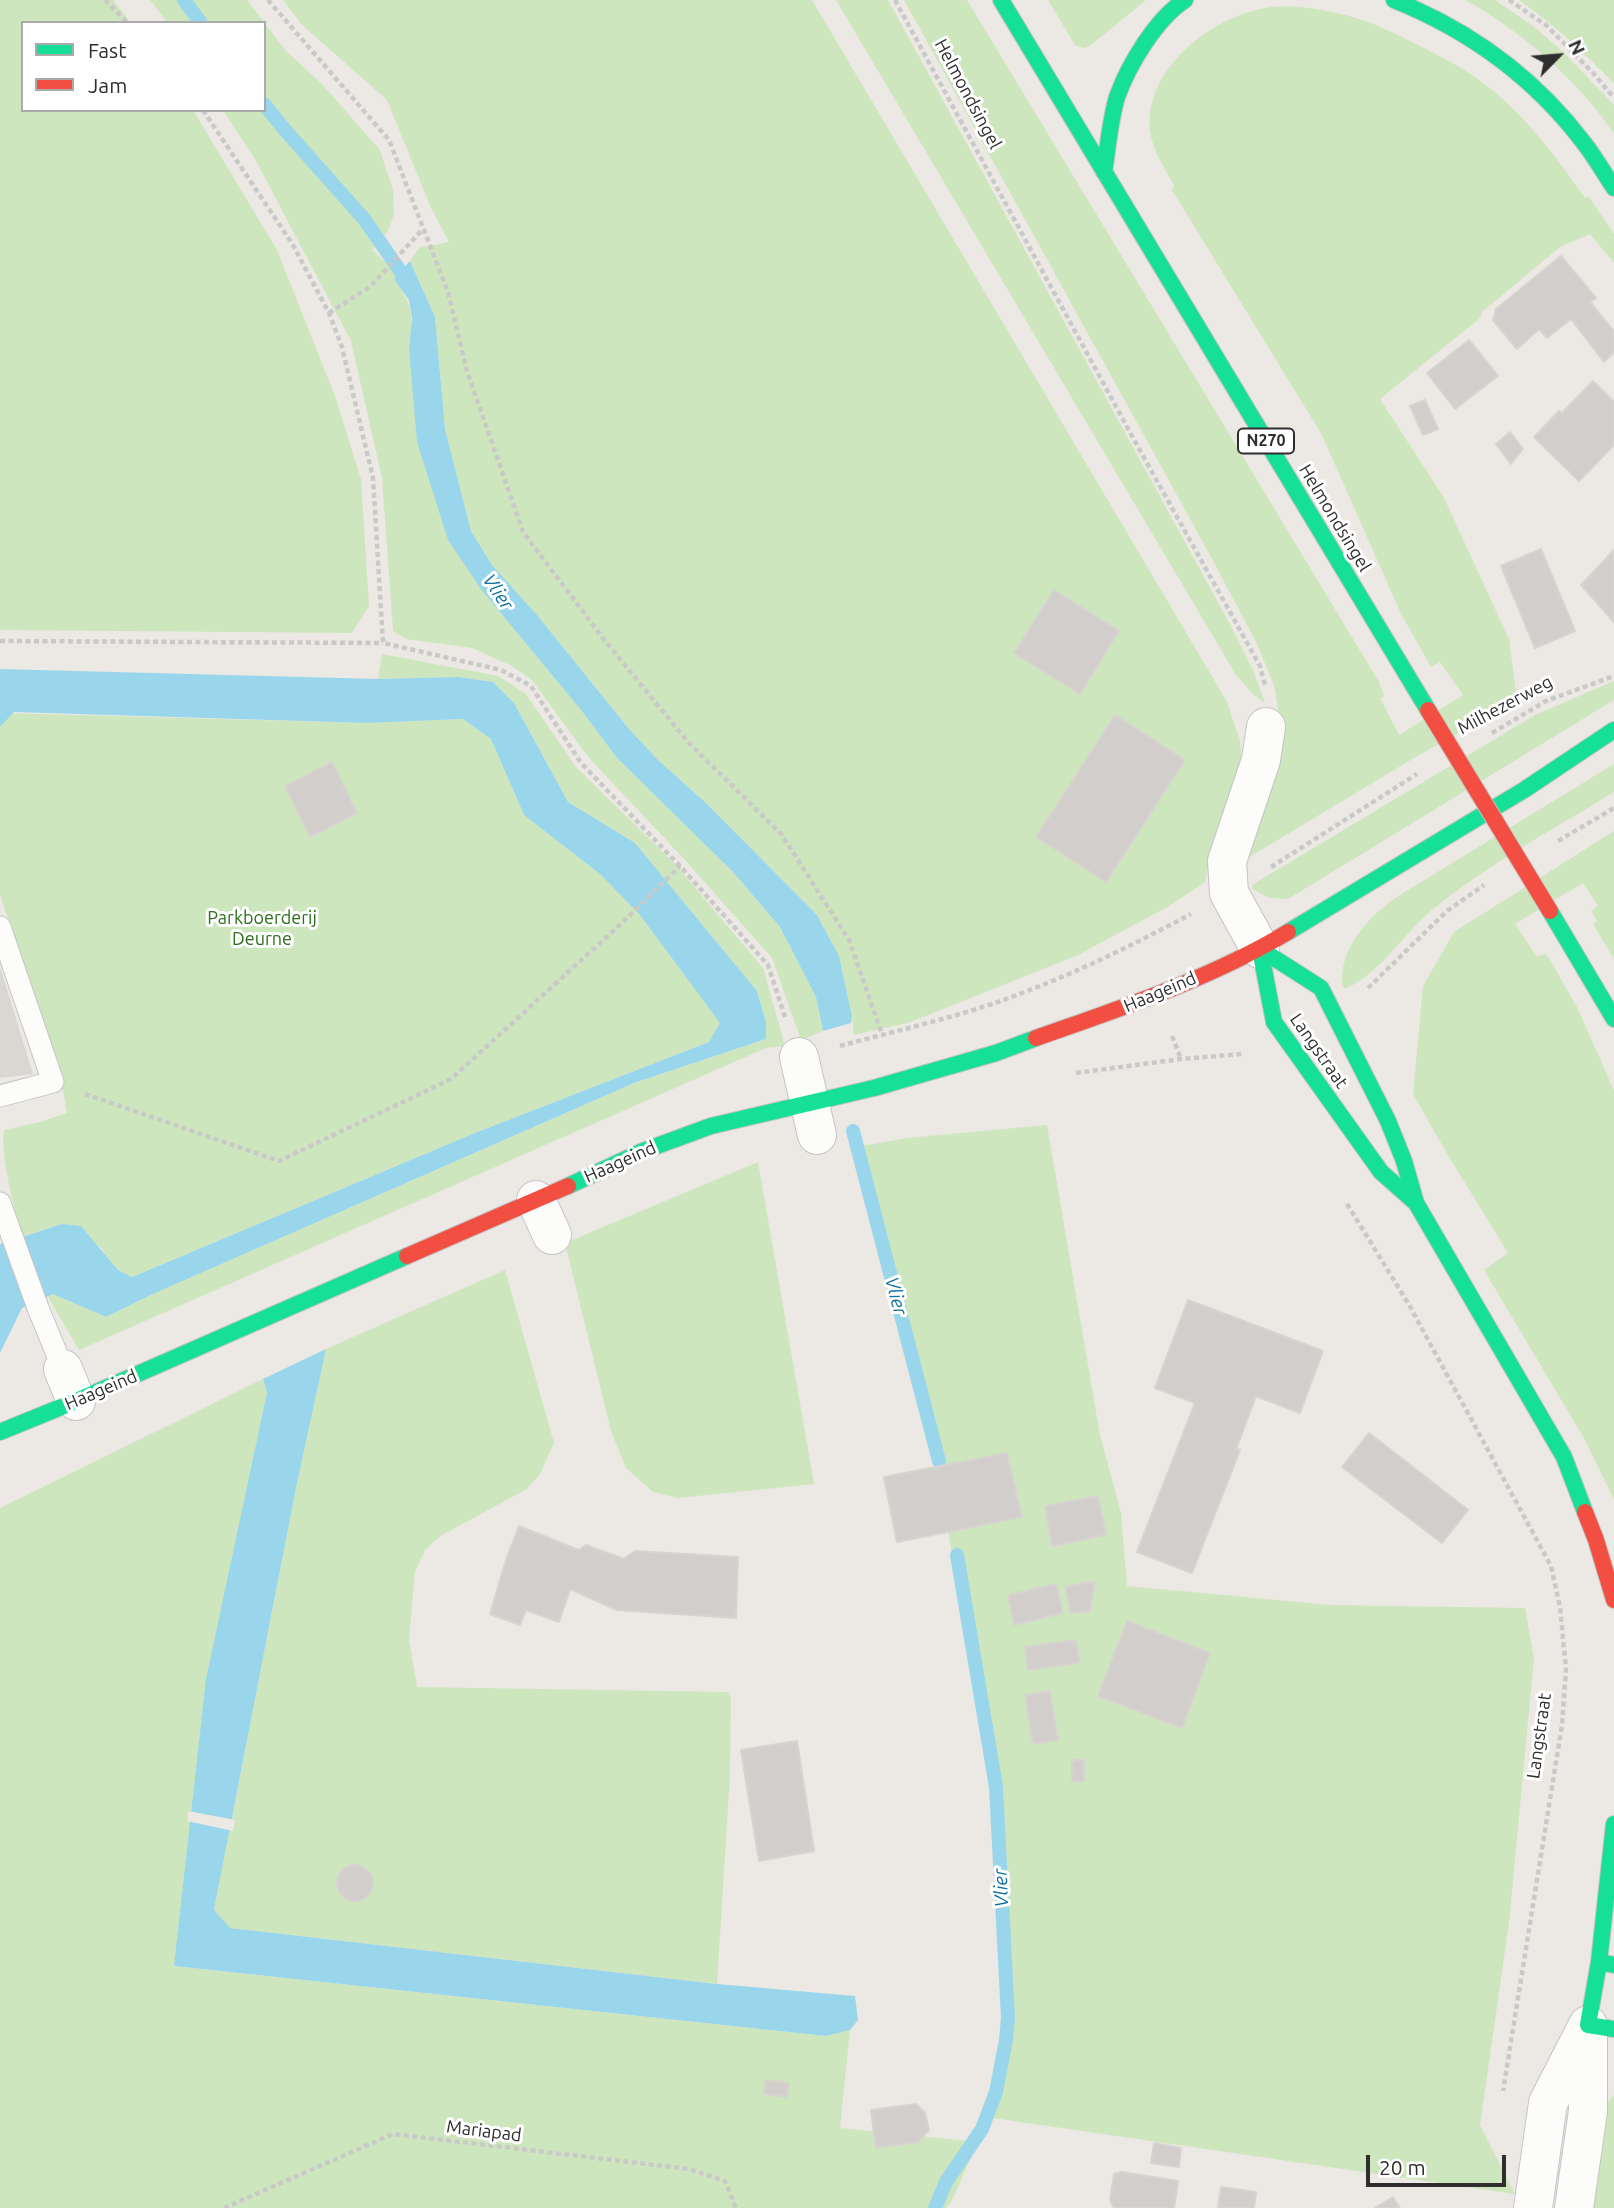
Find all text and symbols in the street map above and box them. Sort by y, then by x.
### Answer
legend [21,21,266,112]
north arrow [1523,21,1593,91]
street label: Helmondsingel [930,35,1006,153]
text: N [1564,36,1590,58]
text: Fast [88,38,126,62]
text: Jam [88,73,127,97]
road number: N270 [1238,428,1294,454]
street label: Helmondsingel [1294,460,1376,576]
water label: Vlier [478,570,518,614]
street label: Milhezerweg [1454,671,1556,739]
park label: Parkboerderij Deurne [207,907,317,950]
street label: Haageind [1121,967,1199,1017]
street label: Langstraat [1285,1009,1353,1093]
street label: Haageind [581,1137,659,1187]
water label: Vlier [880,1274,912,1318]
street label: Haageind [62,1365,140,1415]
street label: Langstraat [1522,1692,1556,1780]
water label: Vlier [989,1868,1013,1908]
street label: Mariapad [445,2116,523,2146]
scale bar [1369,2142,1509,2186]
text: 20 m [1379,2155,1426,2179]

